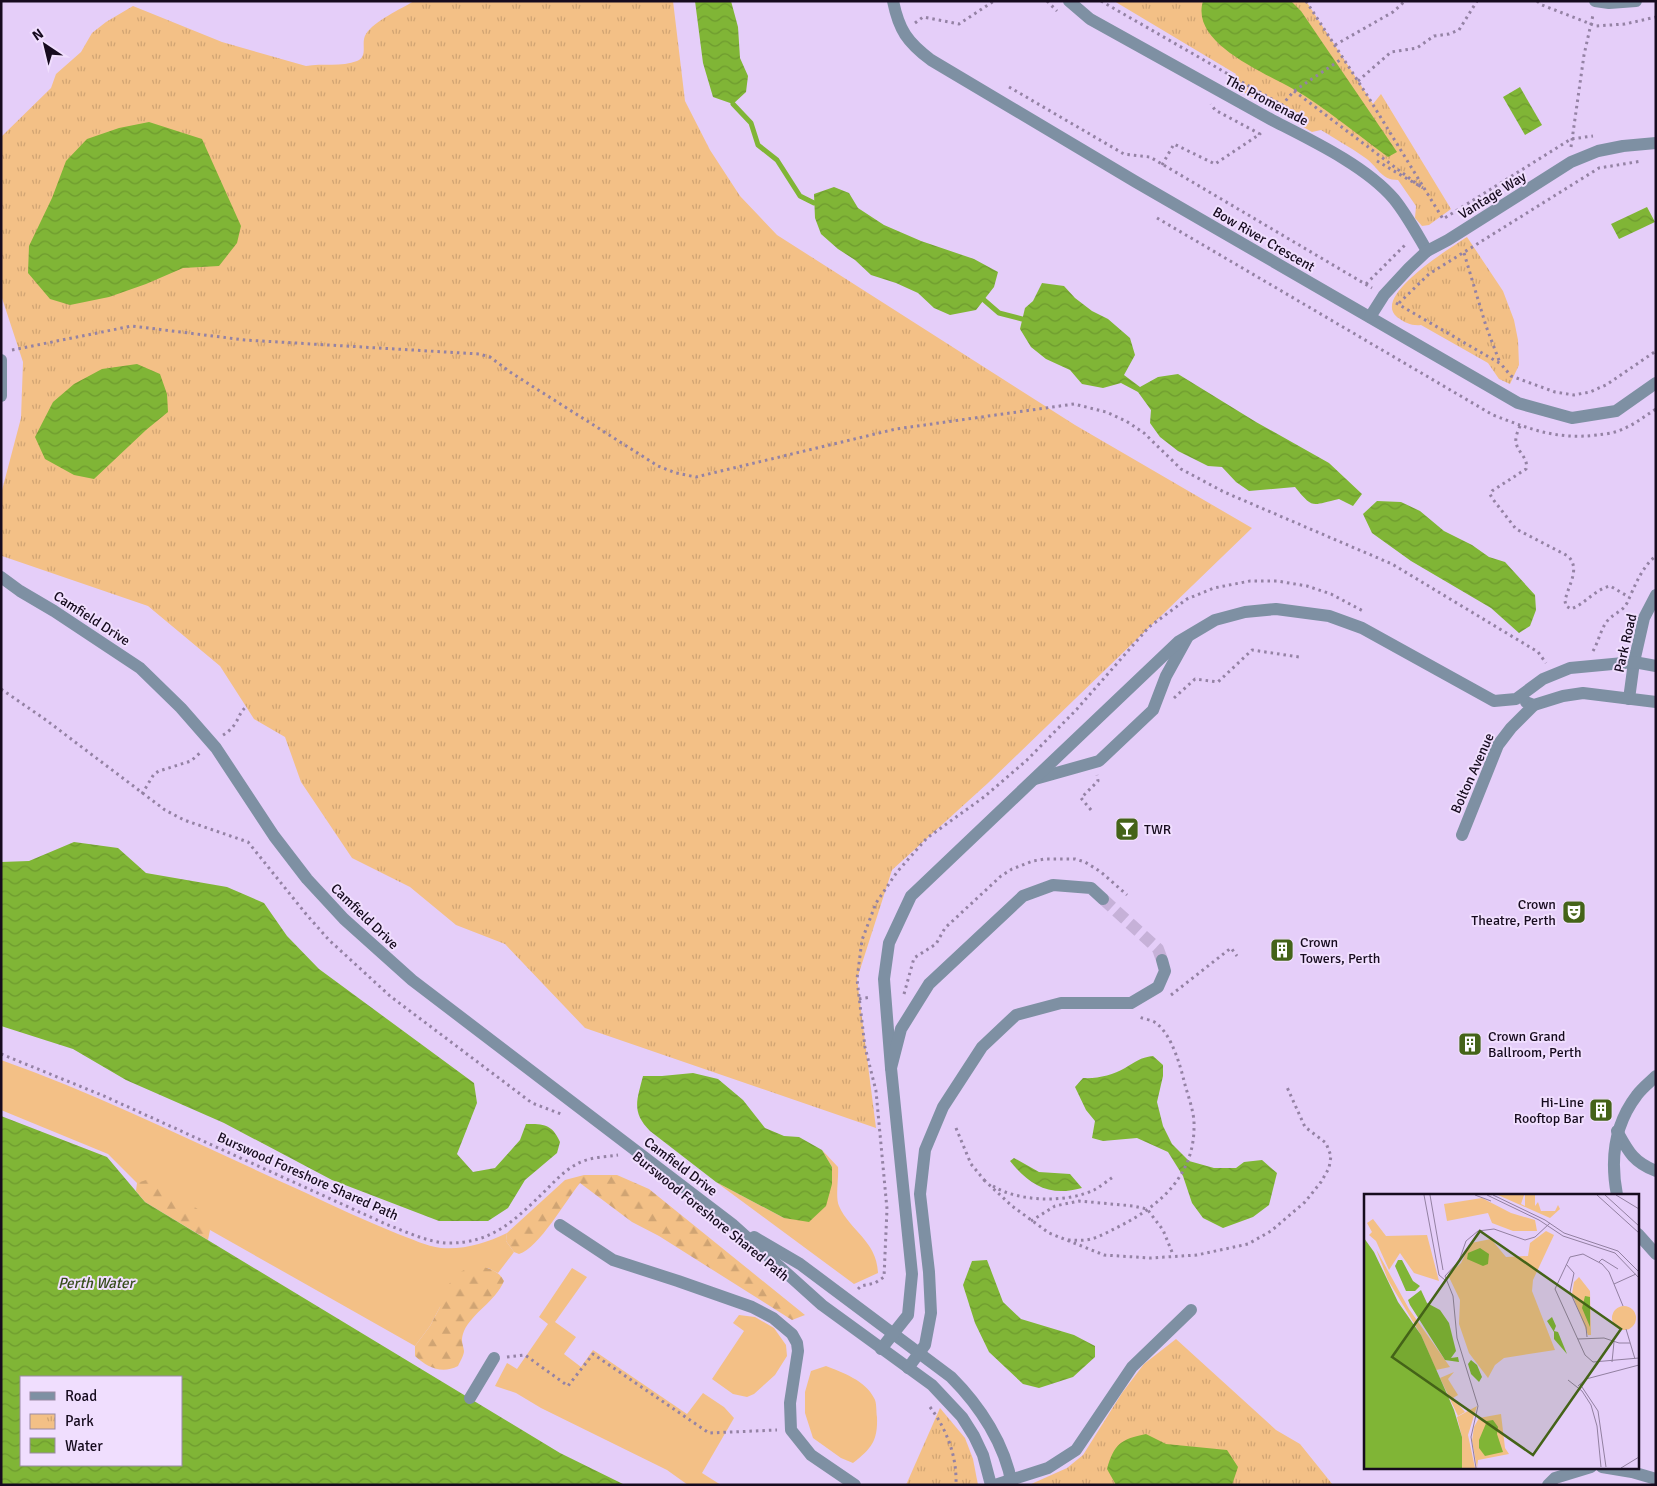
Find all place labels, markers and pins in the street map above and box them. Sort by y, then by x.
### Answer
bar icon: TWR [1114,816,1140,842]
place label: TWR [1144,821,1171,838]
place label: Crown Theatre, Perth [1471,896,1556,929]
theatre icon: Crown Theatre, Perth [1561,899,1587,925]
place label: Crown Towers, Perth [1300,934,1380,967]
building icon: Crown Towers, Perth [1269,937,1295,963]
place label: Crown Grand Ballroom, Perth [1488,1028,1582,1061]
building icon: Crown Grand Ballroom, Perth [1457,1031,1483,1057]
place label: Hi-Line Rooftop Bar [1514,1094,1585,1127]
building icon: Hi-Line Rooftop Bar [1588,1097,1614,1123]

